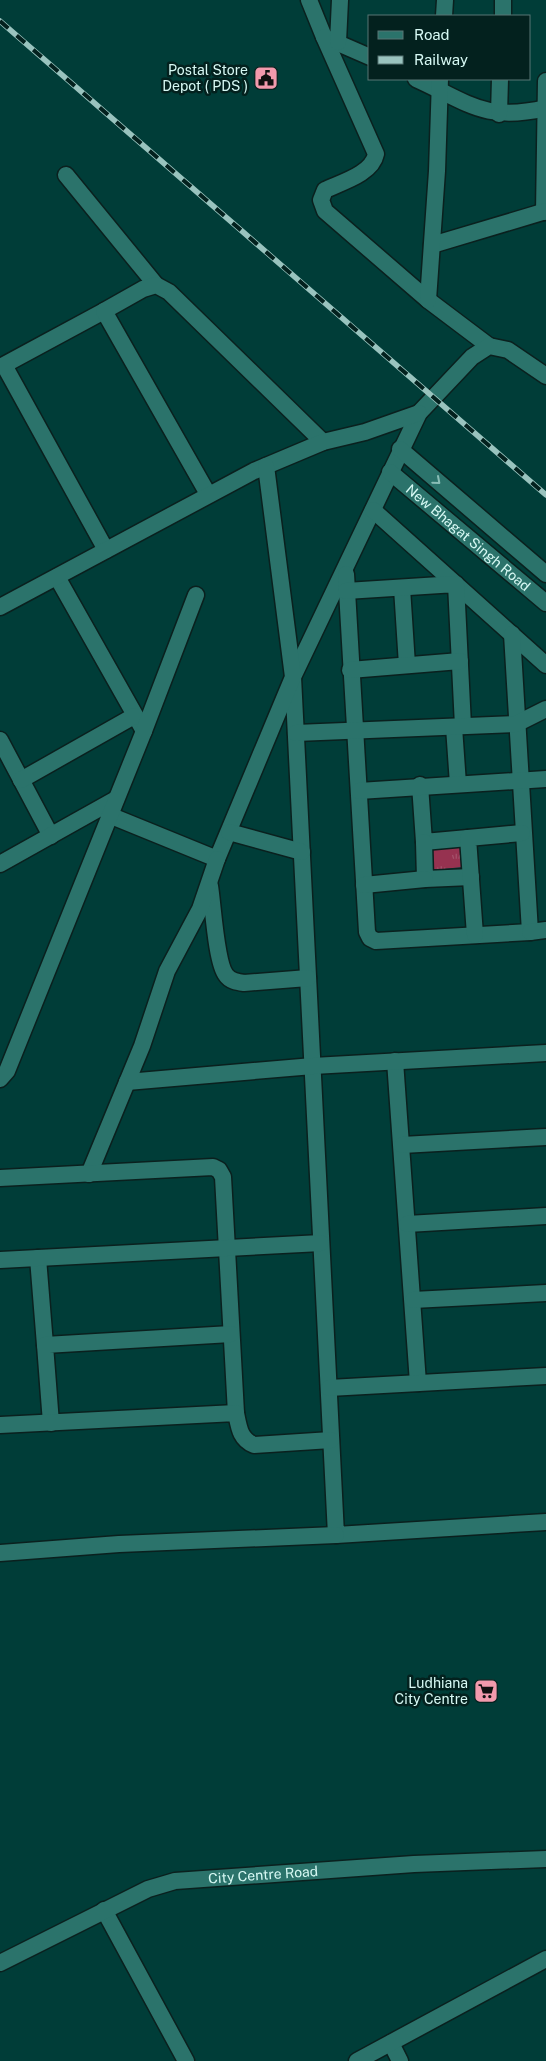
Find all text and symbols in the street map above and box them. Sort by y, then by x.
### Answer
legend [368,15,531,80]
text: Road [414,26,450,43]
text: Railway [414,51,468,68]
place label: Postal Store Depot ( PDS ) [162,62,248,94]
public building icon: Postal Store Depot ( PDS ) [253,65,279,91]
one-way arrow [432,475,441,484]
street label: New Bhagat Singh Road [403,481,533,594]
place label: Ludhiana City Centre [395,1675,468,1707]
supermarket icon: Ludhiana City Centre [473,1678,499,1704]
street label: City Centre Road [208,1863,319,1887]

